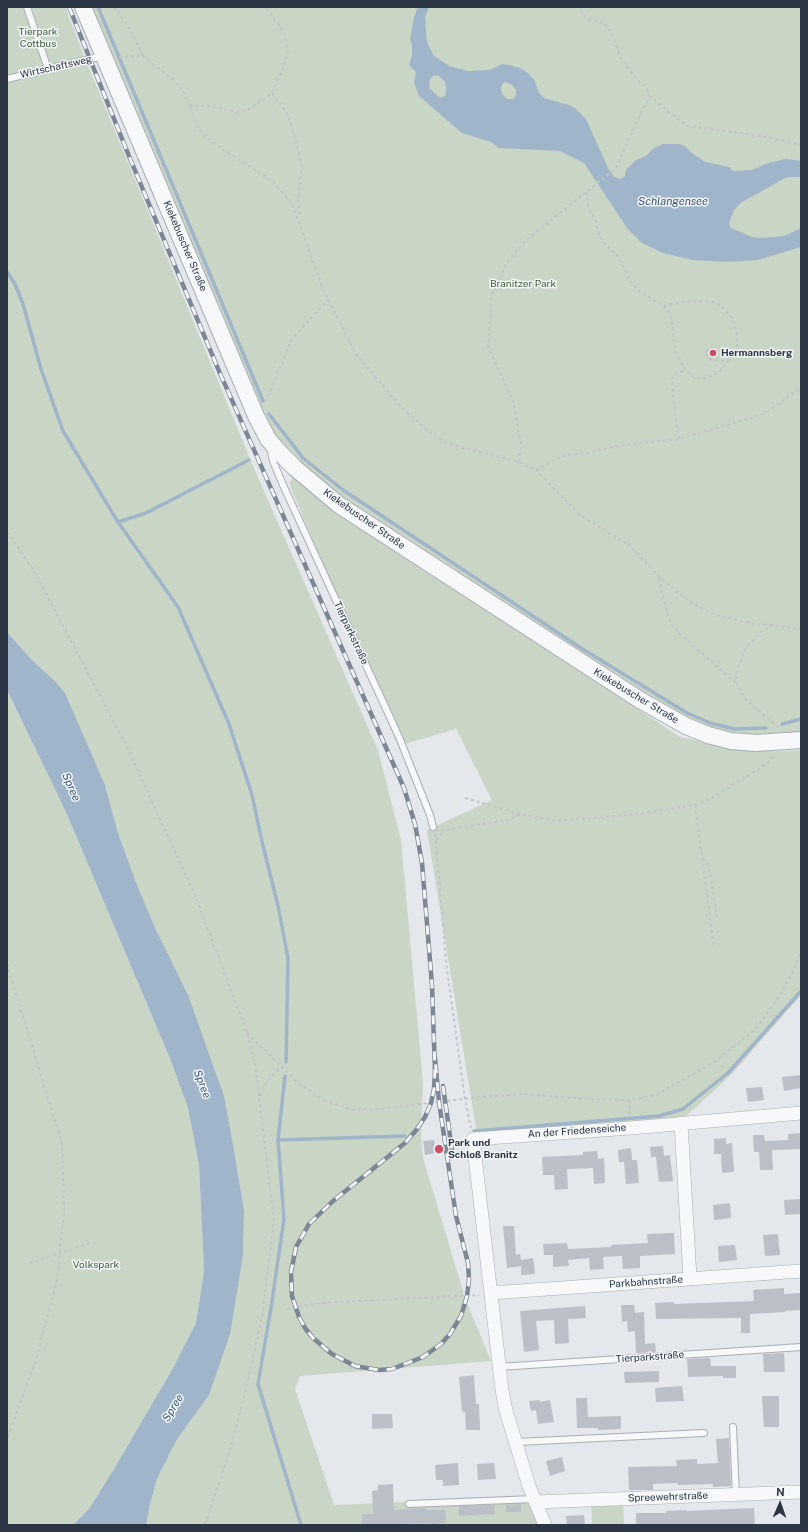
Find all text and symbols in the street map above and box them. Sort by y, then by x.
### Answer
park label: Tierpark Cottbus [19,26,57,50]
street label: Wirtschaftsweg [19,53,93,81]
water label: Schlangensee [638,195,708,209]
street label: Kiekebuscher Straße [160,199,210,293]
park label: Branitzer Park [490,278,556,290]
place label: Hermannsberg [721,347,792,359]
marker: Hermannsberg [708,348,718,358]
street label: Kiekebuscher Straße [321,486,407,552]
street label: Tierparkstraße [331,599,371,667]
street label: Kiekebuscher Straße [591,666,681,726]
water label: Spree [59,771,83,803]
water label: Spree [191,1068,213,1100]
street label: An der Friedenseiche [527,1122,627,1140]
place label: Park und Schloß Branitz [448,1137,518,1160]
marker: Park und Schloß Branitz [433,1143,445,1155]
park label: Volkspark [73,1259,119,1271]
street label: Parkbahnstraße [609,1273,683,1291]
street label: Tierparkstraße [615,1349,685,1365]
water label: Spree [160,1392,186,1424]
north arrow [760,1484,800,1524]
text: N [776,1486,785,1498]
street label: Spreewehrstraße [628,1490,708,1504]

